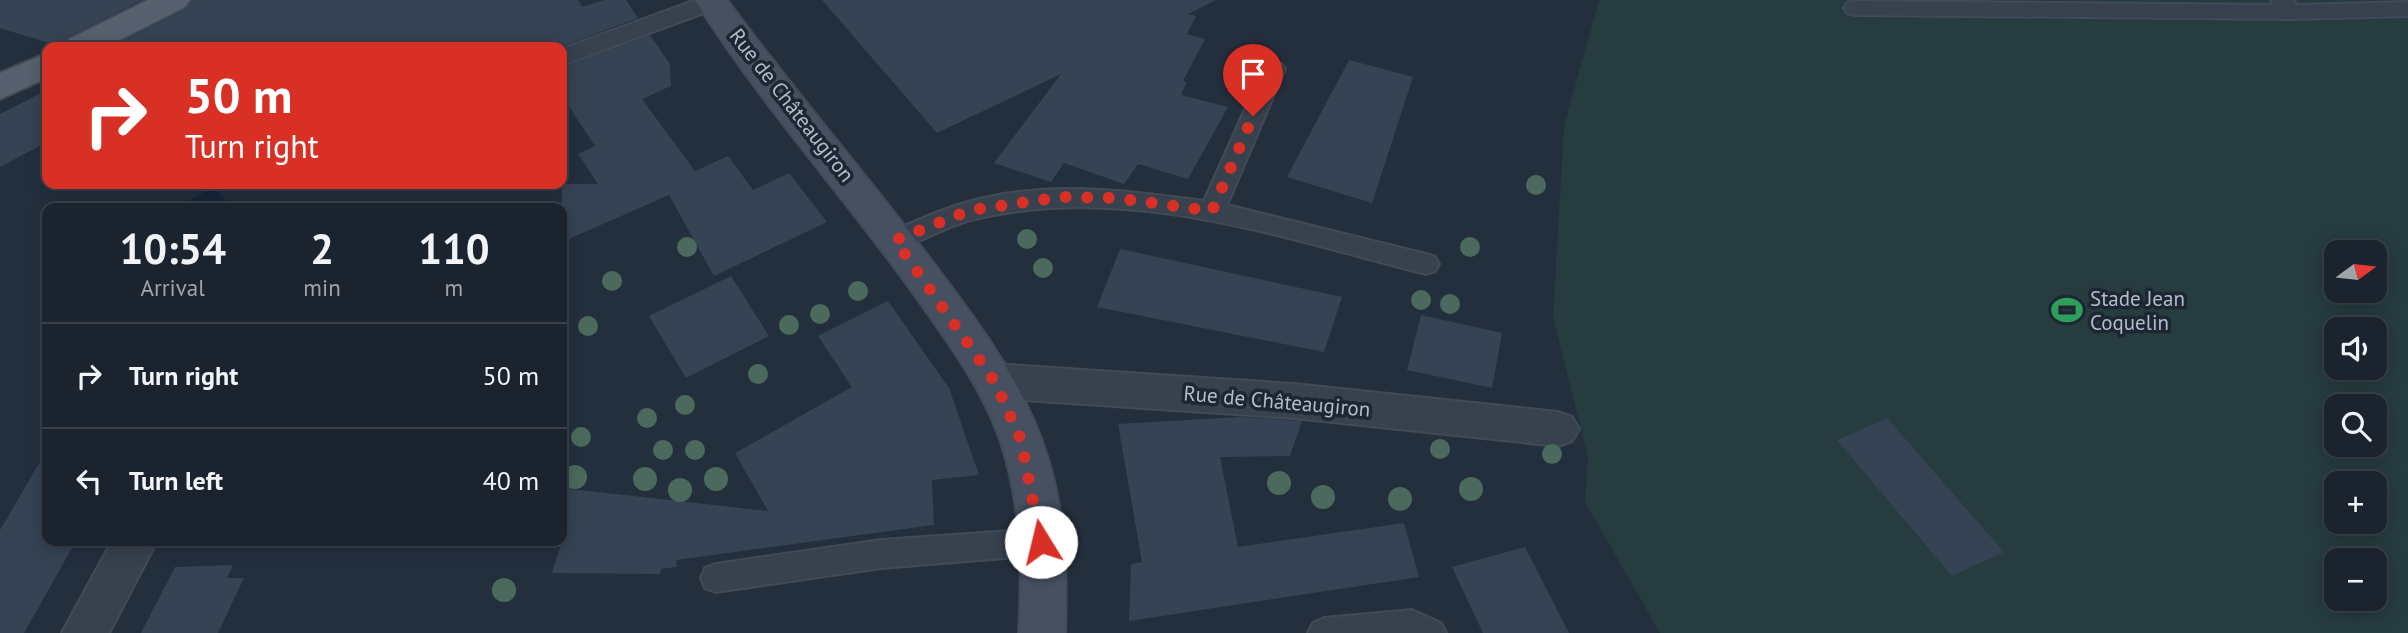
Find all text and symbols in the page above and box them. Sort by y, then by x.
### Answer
street label: Rue de Châteaugiron [724,23,860,187]
pin [1223,44,1283,116]
icon: arrive [1234,55,1272,93]
text: 50 m [185,63,292,127]
icon: right [70,70,161,161]
text: Turn right [185,125,319,167]
text: 10:54 [119,221,226,276]
text: 2 [310,221,334,276]
text: 110 [418,221,490,276]
north arrow [2324,240,2387,303]
map controls [2324,240,2387,611]
text: Arrival [140,273,205,302]
text: min [303,273,341,302]
text: m [445,273,463,302]
place label: Stade Jean Coquelin [2090,285,2185,336]
sports icon: Stade Jean Coquelin [2050,293,2084,327]
button: sound [2324,317,2387,380]
icon: right [70,357,108,395]
text: Turn right [129,359,238,392]
text: 50 m [483,359,539,392]
street label: Rue de Châteaugiron [1182,379,1372,423]
button: search [2324,394,2387,457]
icon: left [70,462,108,500]
text: Turn left [129,464,223,497]
text: 40 m [483,464,539,497]
button: + [2324,471,2387,534]
position arrow [1004,505,1078,579]
button: − [2324,548,2387,611]

